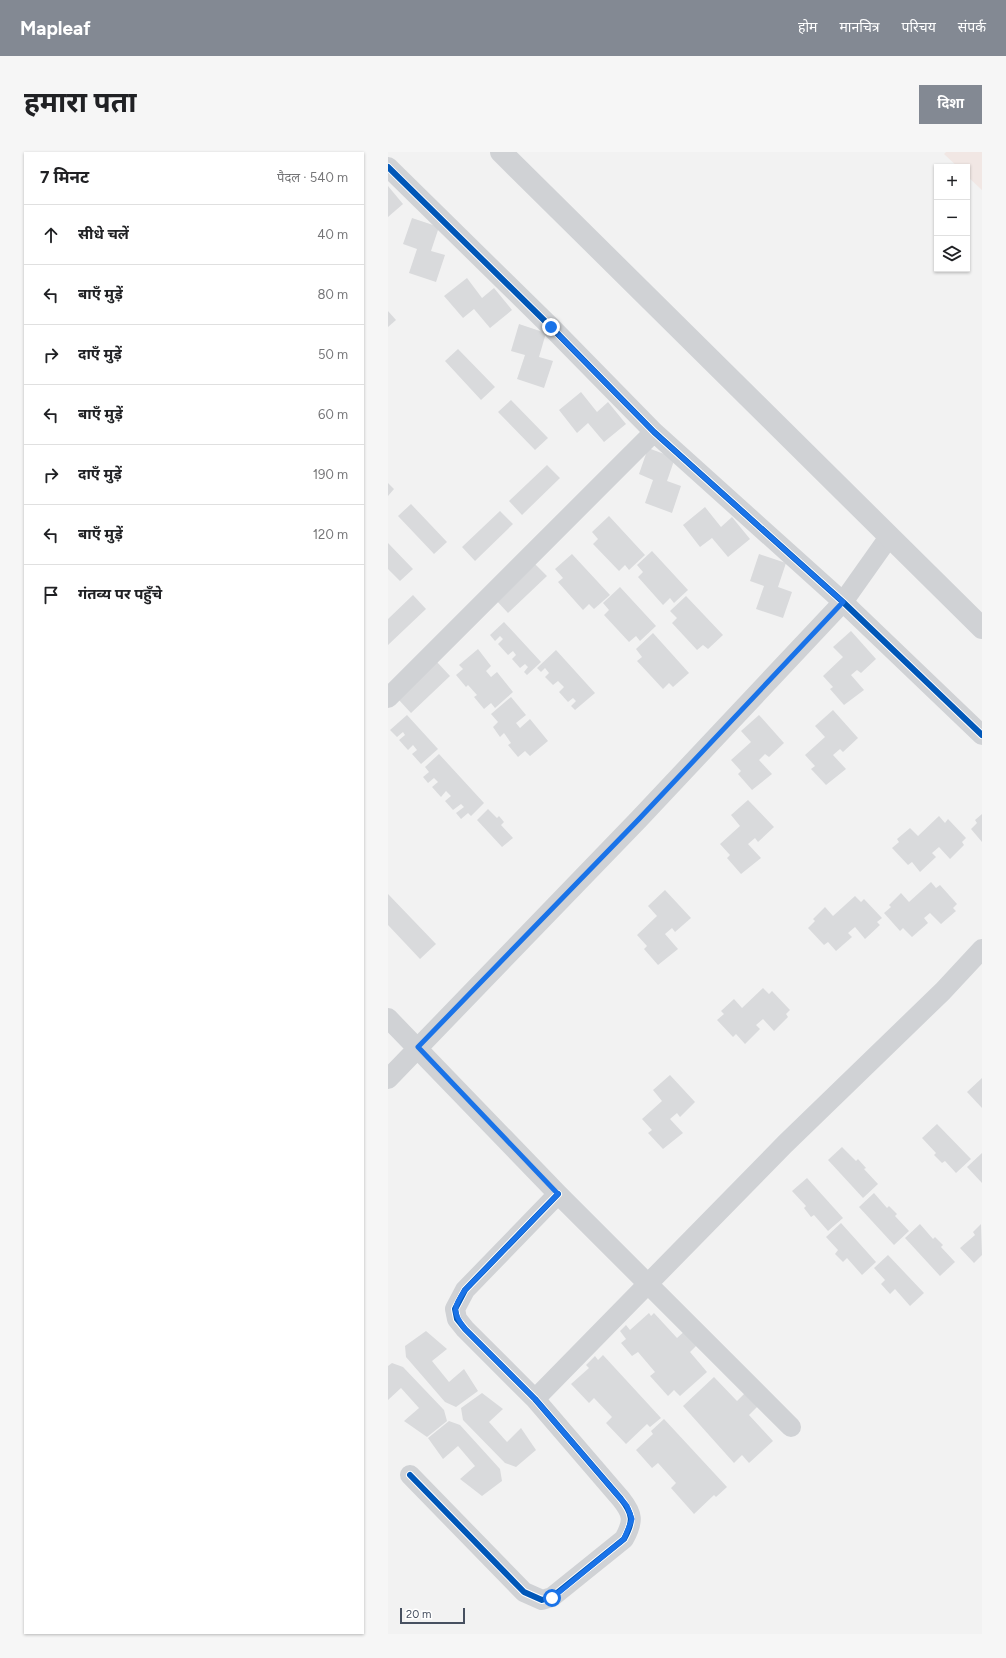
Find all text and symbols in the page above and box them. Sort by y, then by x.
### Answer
text: Mapleaf [20,17,91,40]
text: होम [798,19,817,36]
text: मानचित्र [839,19,880,36]
text: परिचय [902,19,936,36]
text: संपर्क [958,19,986,36]
text: हमारा पता [24,85,136,119]
button: दिशा [919,85,982,124]
map controls [934,164,970,272]
button: + [934,164,970,200]
text: 7 मिनट [40,167,89,187]
text: पैदल · 540 m [277,170,348,185]
button: − [934,200,970,236]
icon: ahead [40,224,62,246]
text: सीधे चलें [78,225,129,243]
text: 40 m [317,227,348,242]
button: layers [934,236,970,272]
icon: left [40,284,62,306]
text: बाएँ मुड़ें [78,285,123,303]
text: 80 m [317,287,348,302]
route end [542,318,560,336]
icon: right [40,344,62,366]
text: दाएँ मुड़ें [78,345,122,363]
text: 50 m [318,347,348,362]
icon: left [40,404,62,426]
text: बाएँ मुड़ें [78,405,123,423]
text: 60 m [318,407,348,422]
icon: right [40,464,62,486]
text: दाएँ मुड़ें [78,465,122,483]
text: 190 m [313,467,348,482]
icon: left [40,524,62,546]
text: बाएँ मुड़ें [78,525,123,543]
text: 120 m [313,527,348,542]
icon: arrive [40,584,62,606]
text: गंतव्य पर पहुँचे [78,585,162,603]
route start [543,1589,561,1607]
scale bar [400,1606,465,1625]
text: 20 m [406,1608,431,1621]

